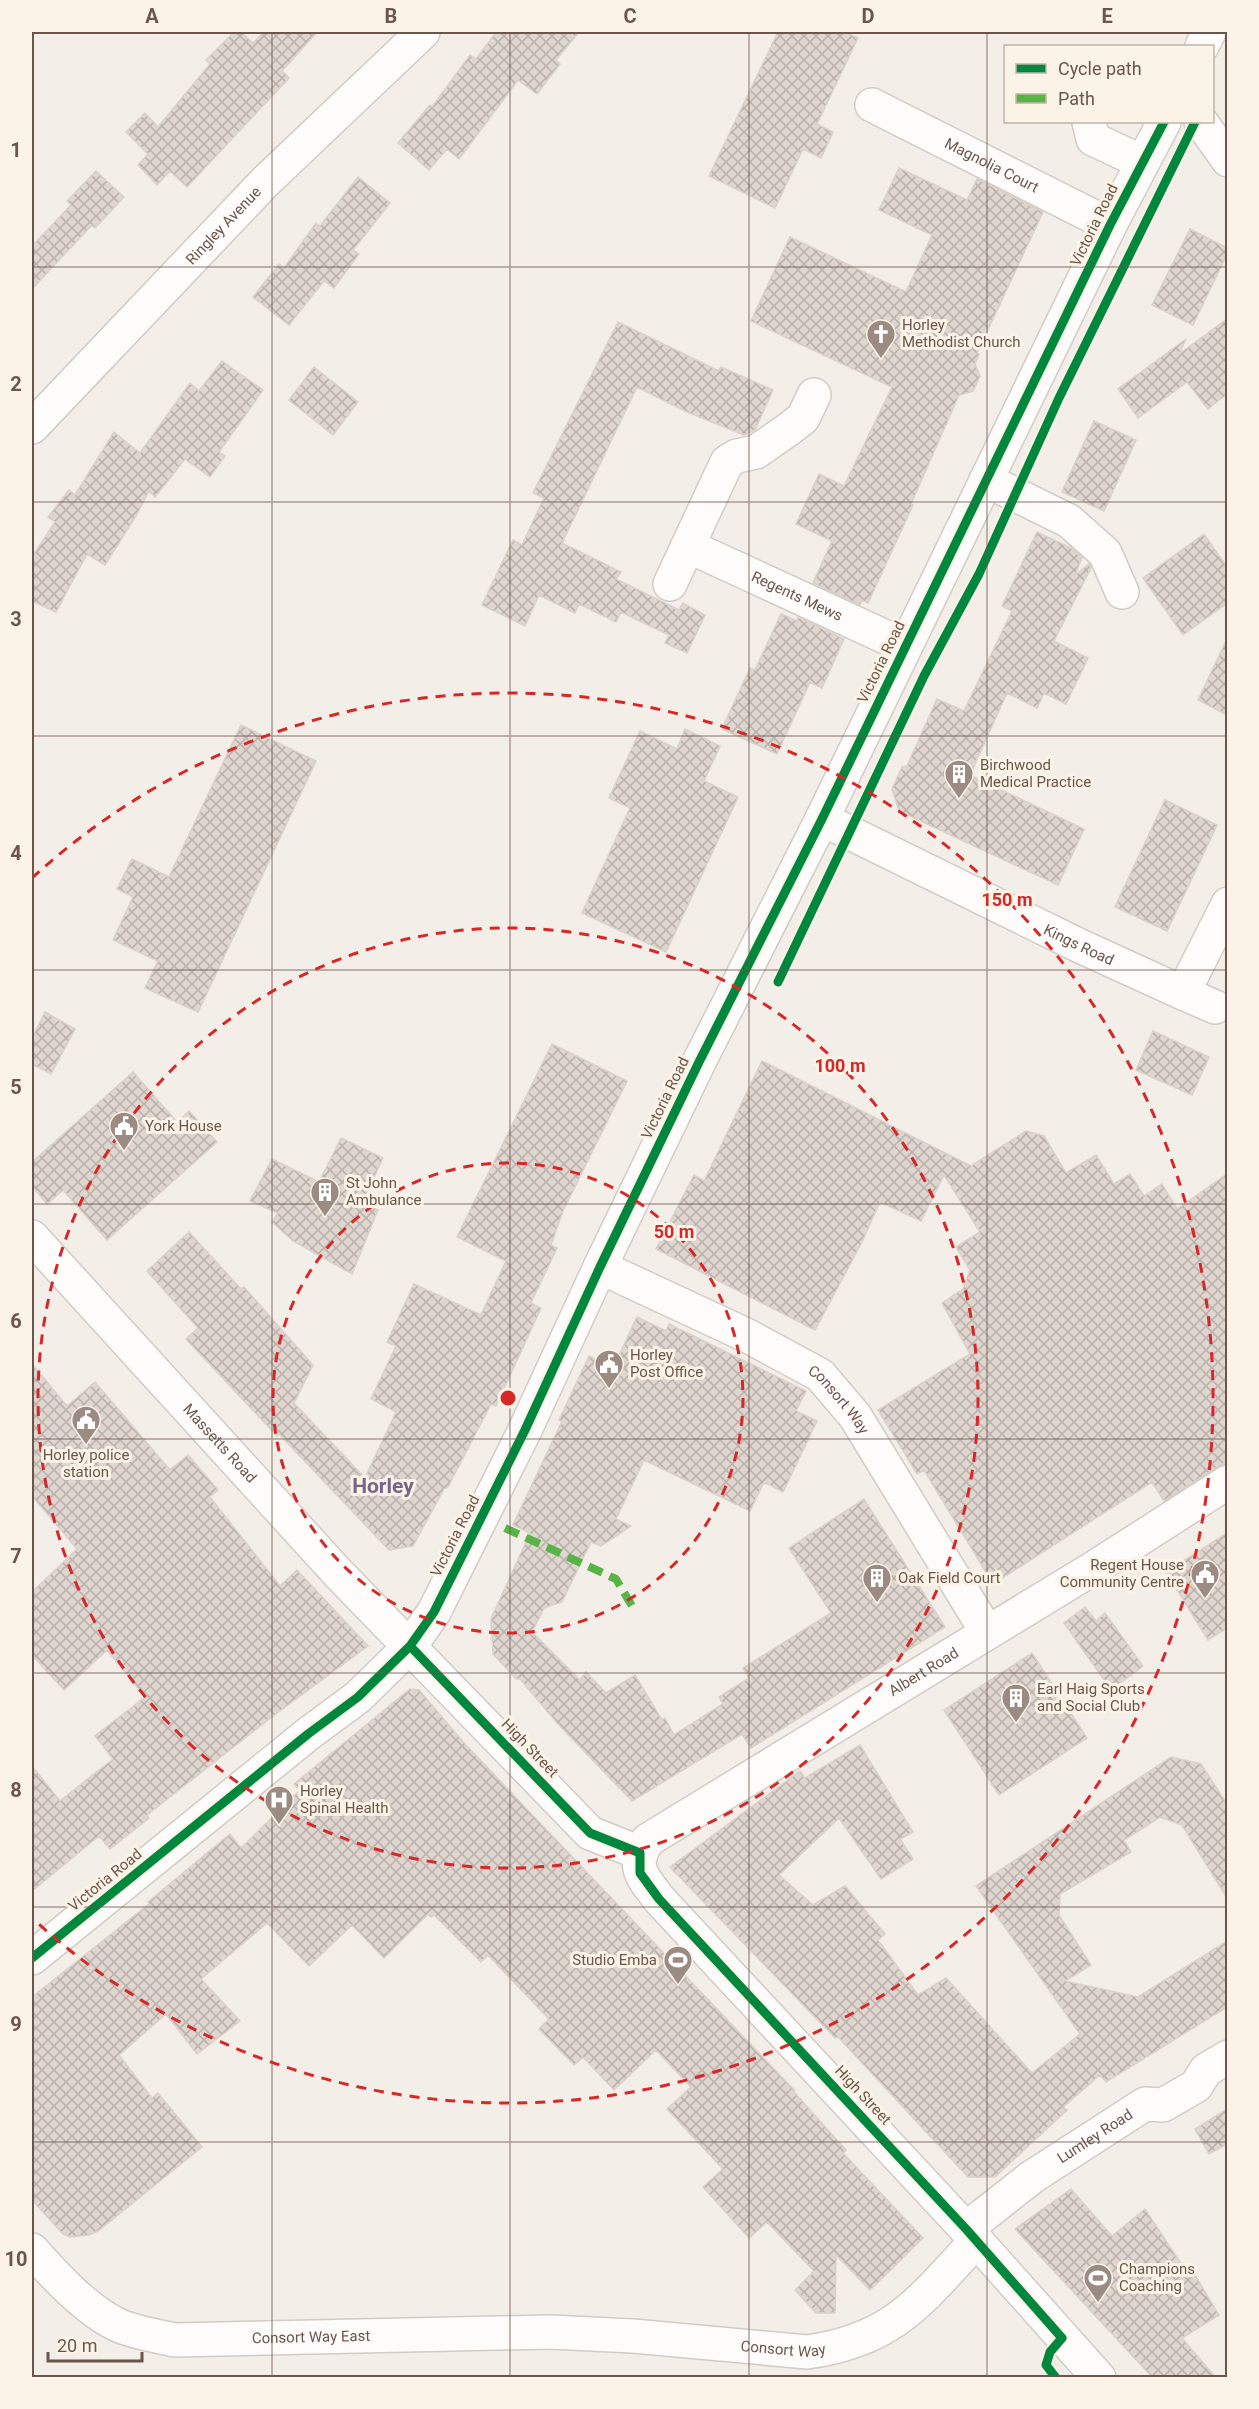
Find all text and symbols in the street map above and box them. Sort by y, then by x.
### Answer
text: A [145,4,159,28]
text: B [385,4,397,28]
text: C [623,4,637,28]
text: D [862,4,875,28]
text: E [1101,4,1113,28]
legend [1004,45,1214,123]
text: Cycle path [1058,58,1142,79]
text: Path [1058,88,1095,109]
street label: Magnolia Court [942,134,1042,197]
text: 1 [10,138,22,162]
street label: Victoria Road [1066,181,1122,269]
street label: Ringley Avenue [182,183,265,268]
place label: Horley Methodist Church [902,316,1021,351]
church icon: Horley Methodist Church [865,318,897,360]
text: 2 [10,372,22,396]
street label: Regents Mews [749,567,845,625]
text: 3 [10,607,22,631]
street label: Victoria Road [853,618,909,706]
place label: Birchwood Medical Practice [980,756,1091,791]
building icon: Birchwood Medical Practice [943,758,975,800]
text: 4 [10,841,22,865]
text: 150 m [981,889,1033,910]
street label: Kings Road [1041,921,1117,969]
street label: Victoria Road [637,1054,693,1142]
text: 100 m [814,1055,866,1076]
text: 5 [10,1075,22,1099]
public building icon: York House [108,1110,140,1152]
place label: York House [145,1117,222,1135]
place label: St John Ambulance [346,1174,422,1209]
building icon: St John Ambulance [309,1176,341,1218]
text: 50 m [654,1221,694,1242]
text: 6 [10,1309,22,1333]
place label: Horley Post Office [630,1346,703,1381]
public building icon: Horley Post Office [593,1348,625,1390]
street label: Consort Way [805,1361,873,1437]
centre of rings [498,1388,518,1408]
street label: Massetts Road [179,1400,260,1487]
public building icon: Horley police station [70,1404,102,1446]
place label: Horley police station [43,1446,129,1481]
district label: Horley [352,1474,414,1498]
street label: Victoria Road [427,1492,483,1580]
text: 7 [10,1544,22,1568]
place label: Regent House Community Centre [1060,1556,1184,1591]
public building icon: Regent House Community Centre [1189,1558,1221,1600]
building icon: Oak Field Court [861,1562,893,1604]
place label: Oak Field Court [898,1569,1001,1587]
street label: Albert Road [885,1644,962,1700]
place label: Earl Haig Sports and Social Club [1037,1680,1145,1715]
building icon: Earl Haig Sports and Social Club [1000,1682,1032,1724]
street label: High Street [498,1715,562,1781]
text: 8 [10,1778,22,1802]
place label: Horley Spinal Health [300,1782,388,1817]
hospital icon: Horley Spinal Health [263,1784,295,1826]
street label: Victoria Road [65,1845,145,1915]
sports icon: Studio Emba [662,1944,694,1986]
place label: Studio Emba [572,1951,657,1969]
text: 9 [10,2012,22,2036]
street label: High Street [831,2062,895,2128]
street label: Lumley Road [1054,2105,1136,2167]
text: 10 [5,2247,27,2271]
place label: Champions Coaching [1119,2260,1195,2295]
sports icon: Champions Coaching [1082,2262,1114,2304]
scale bar [48,2325,142,2363]
street label: Consort Way East [252,2327,371,2347]
text: 20 m [57,2335,97,2356]
street label: Consort Way [740,2337,827,2361]

